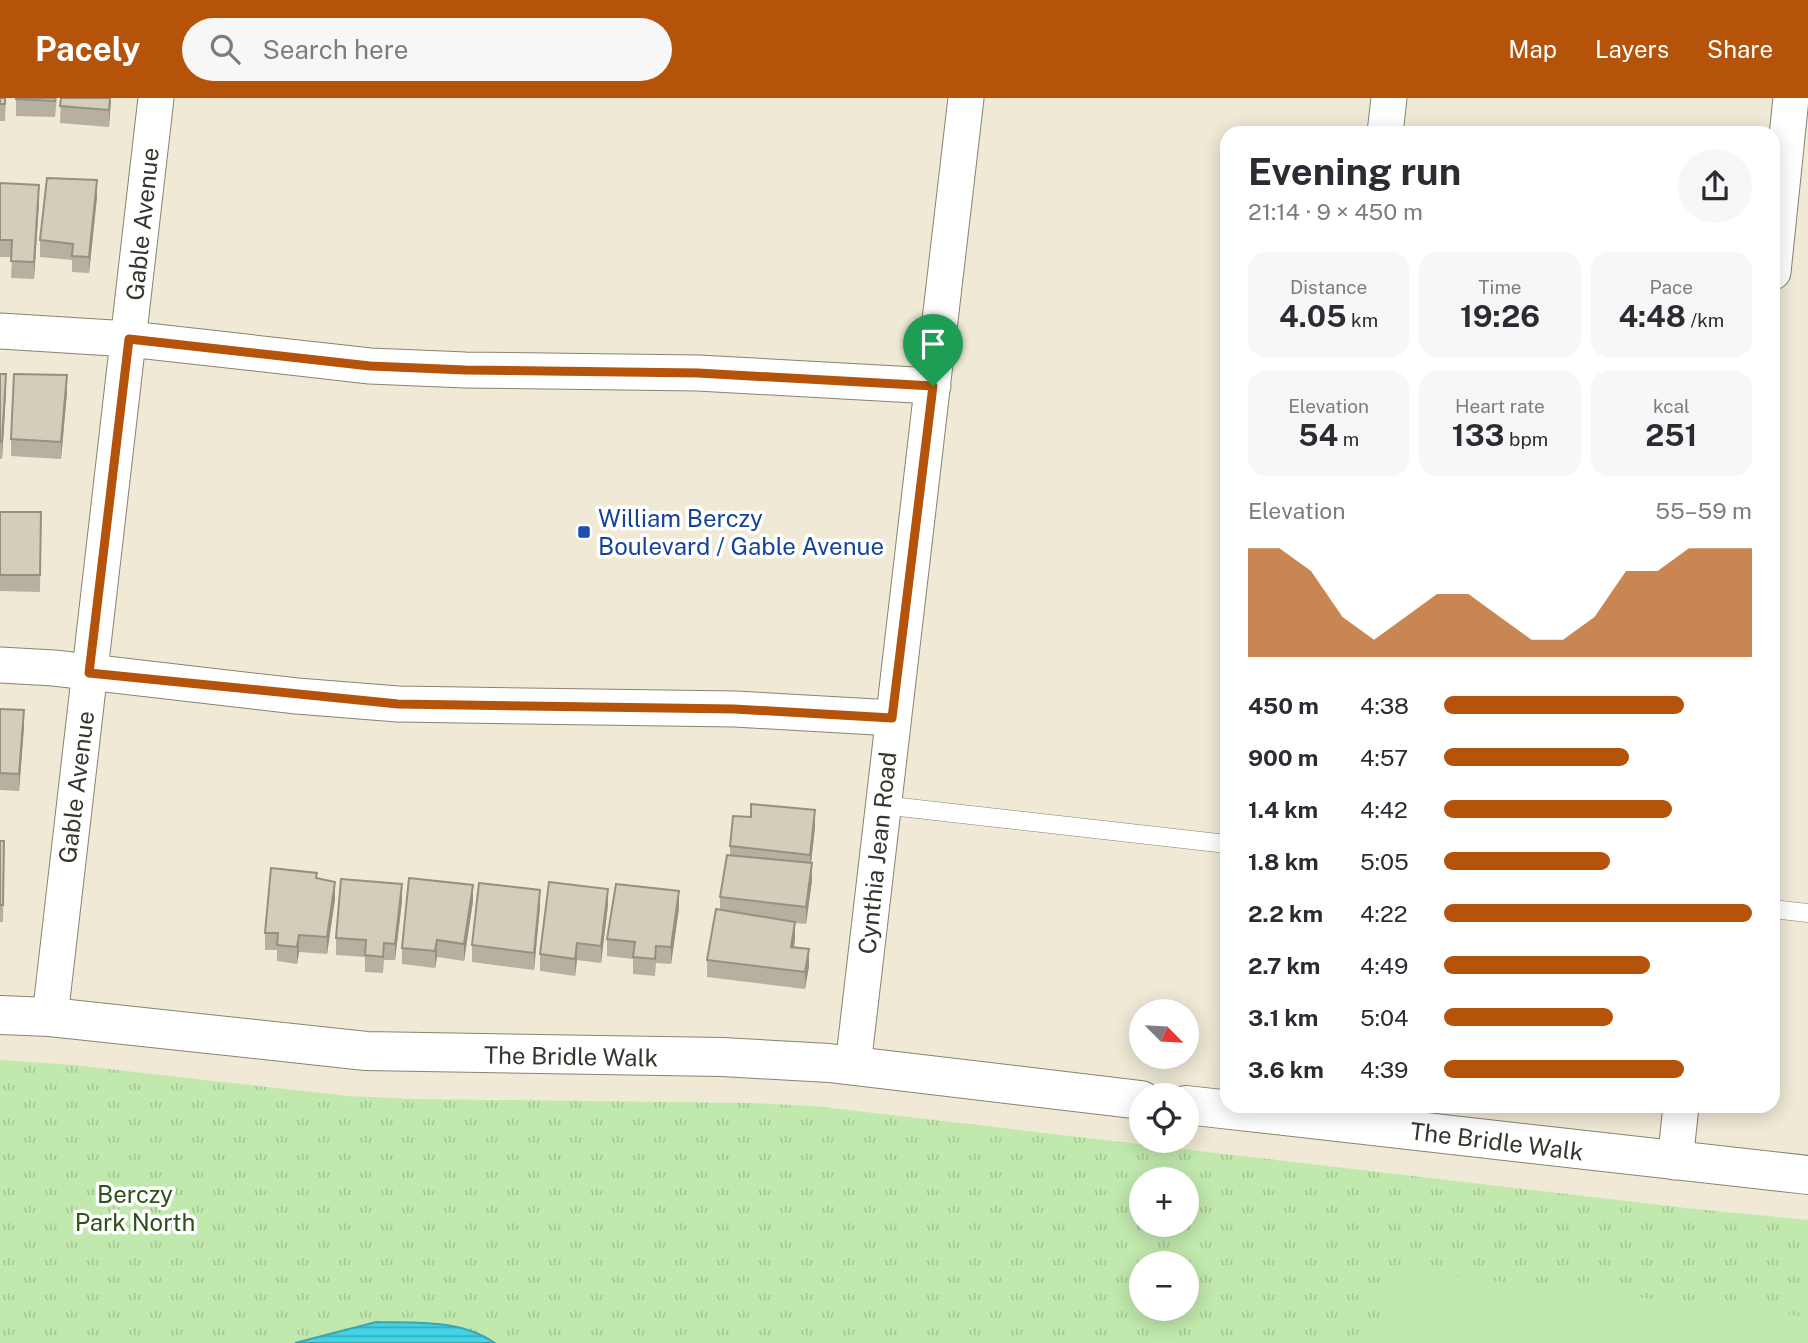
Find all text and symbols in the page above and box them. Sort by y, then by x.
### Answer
search box [182,18,672,81]
text: Pacely [35,30,140,68]
icon: search [206,30,244,68]
text: Search here [262,34,408,65]
text: Map [1508,35,1557,63]
text: Layers [1595,35,1669,63]
text: Share [1707,35,1773,63]
street label: Gable Avenue [120,146,164,302]
text: Evening run [1248,149,1461,194]
button: share [1678,149,1752,223]
text: 21:14 · 9 × 450 m [1248,198,1423,225]
text: Distance [1290,276,1367,298]
text: Time [1478,276,1522,298]
text: Pace [1650,276,1693,298]
text: 4.05 [1279,298,1346,334]
text: 19:26 [1460,298,1540,334]
text: 4:48 [1618,298,1686,334]
text: km [1346,309,1378,331]
text: /km [1686,309,1724,331]
pin [903,314,963,386]
icon: arrive [914,325,952,363]
text: Elevation [1288,395,1369,417]
text: Heart rate [1455,395,1545,417]
text: kcal [1653,395,1690,417]
text: 54 [1298,417,1338,453]
text: 133 [1452,417,1504,453]
text: 251 [1645,417,1697,453]
text: m [1338,428,1359,450]
text: bpm [1504,428,1548,450]
text: Elevation [1248,497,1346,524]
text: 55–59 m [1655,497,1752,524]
place label: William Berczy Boulevard / Gable Avenue [598,504,884,560]
marker: William Berczy Boulevard / Gable Avenue [576,524,592,540]
text: 450 m [1248,692,1319,719]
text: 4:38 [1360,692,1409,719]
street label: Gable Avenue [53,709,99,865]
text: 900 m [1248,744,1318,771]
text: 4:57 [1360,744,1408,771]
street label: Cynthia Jean Road [852,750,902,956]
text: 1.4 km [1248,796,1318,823]
text: 4:42 [1360,796,1408,823]
text: 1.8 km [1248,848,1319,875]
text: 5:05 [1360,848,1409,875]
text: 2.2 km [1248,900,1323,927]
text: 4:22 [1360,900,1408,927]
text: 2.7 km [1248,952,1320,979]
text: 4:49 [1360,952,1408,979]
north arrow [1129,999,1199,1069]
map controls [1129,999,1199,1321]
text: 3.1 km [1248,1004,1318,1031]
text: 5:04 [1360,1004,1408,1031]
street label: The Bridle Walk [484,1040,658,1072]
text: 3.6 km [1248,1056,1324,1083]
text: 4:39 [1360,1056,1408,1083]
button: locate [1129,1083,1199,1153]
street label: The Bridle Walk [1409,1116,1585,1166]
button: + [1129,1167,1199,1237]
park label: Berczy Park North [75,1180,195,1236]
button: − [1129,1251,1199,1321]

